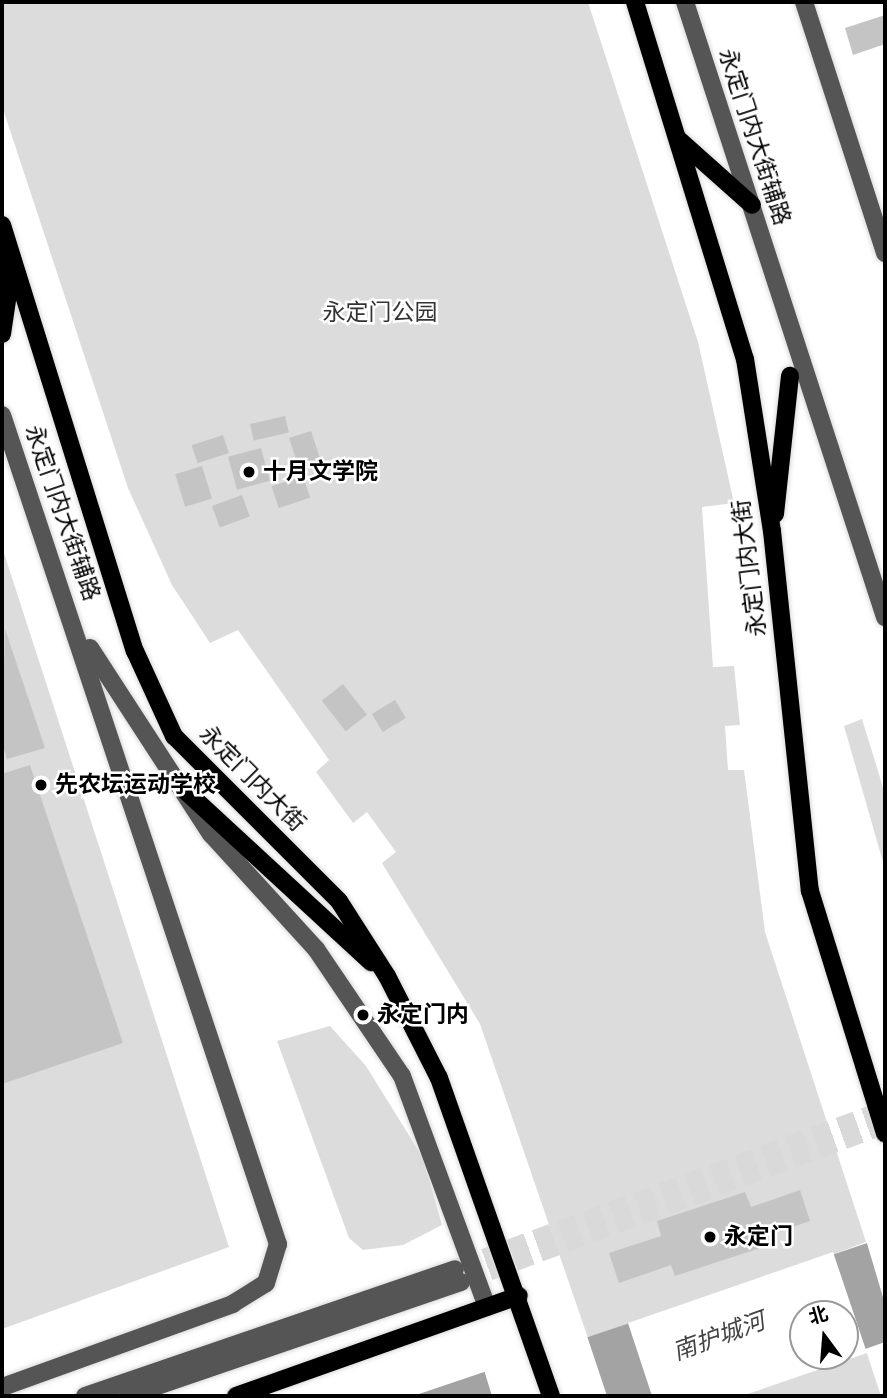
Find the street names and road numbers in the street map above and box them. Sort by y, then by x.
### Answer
street label: 永定门内大街辅路 [712,45,796,229]
street label: 永定门内大街辅路 [19,422,105,604]
street label: 永定门内大街 [728,498,772,638]
street label: 永定门内大街 [193,720,311,838]

